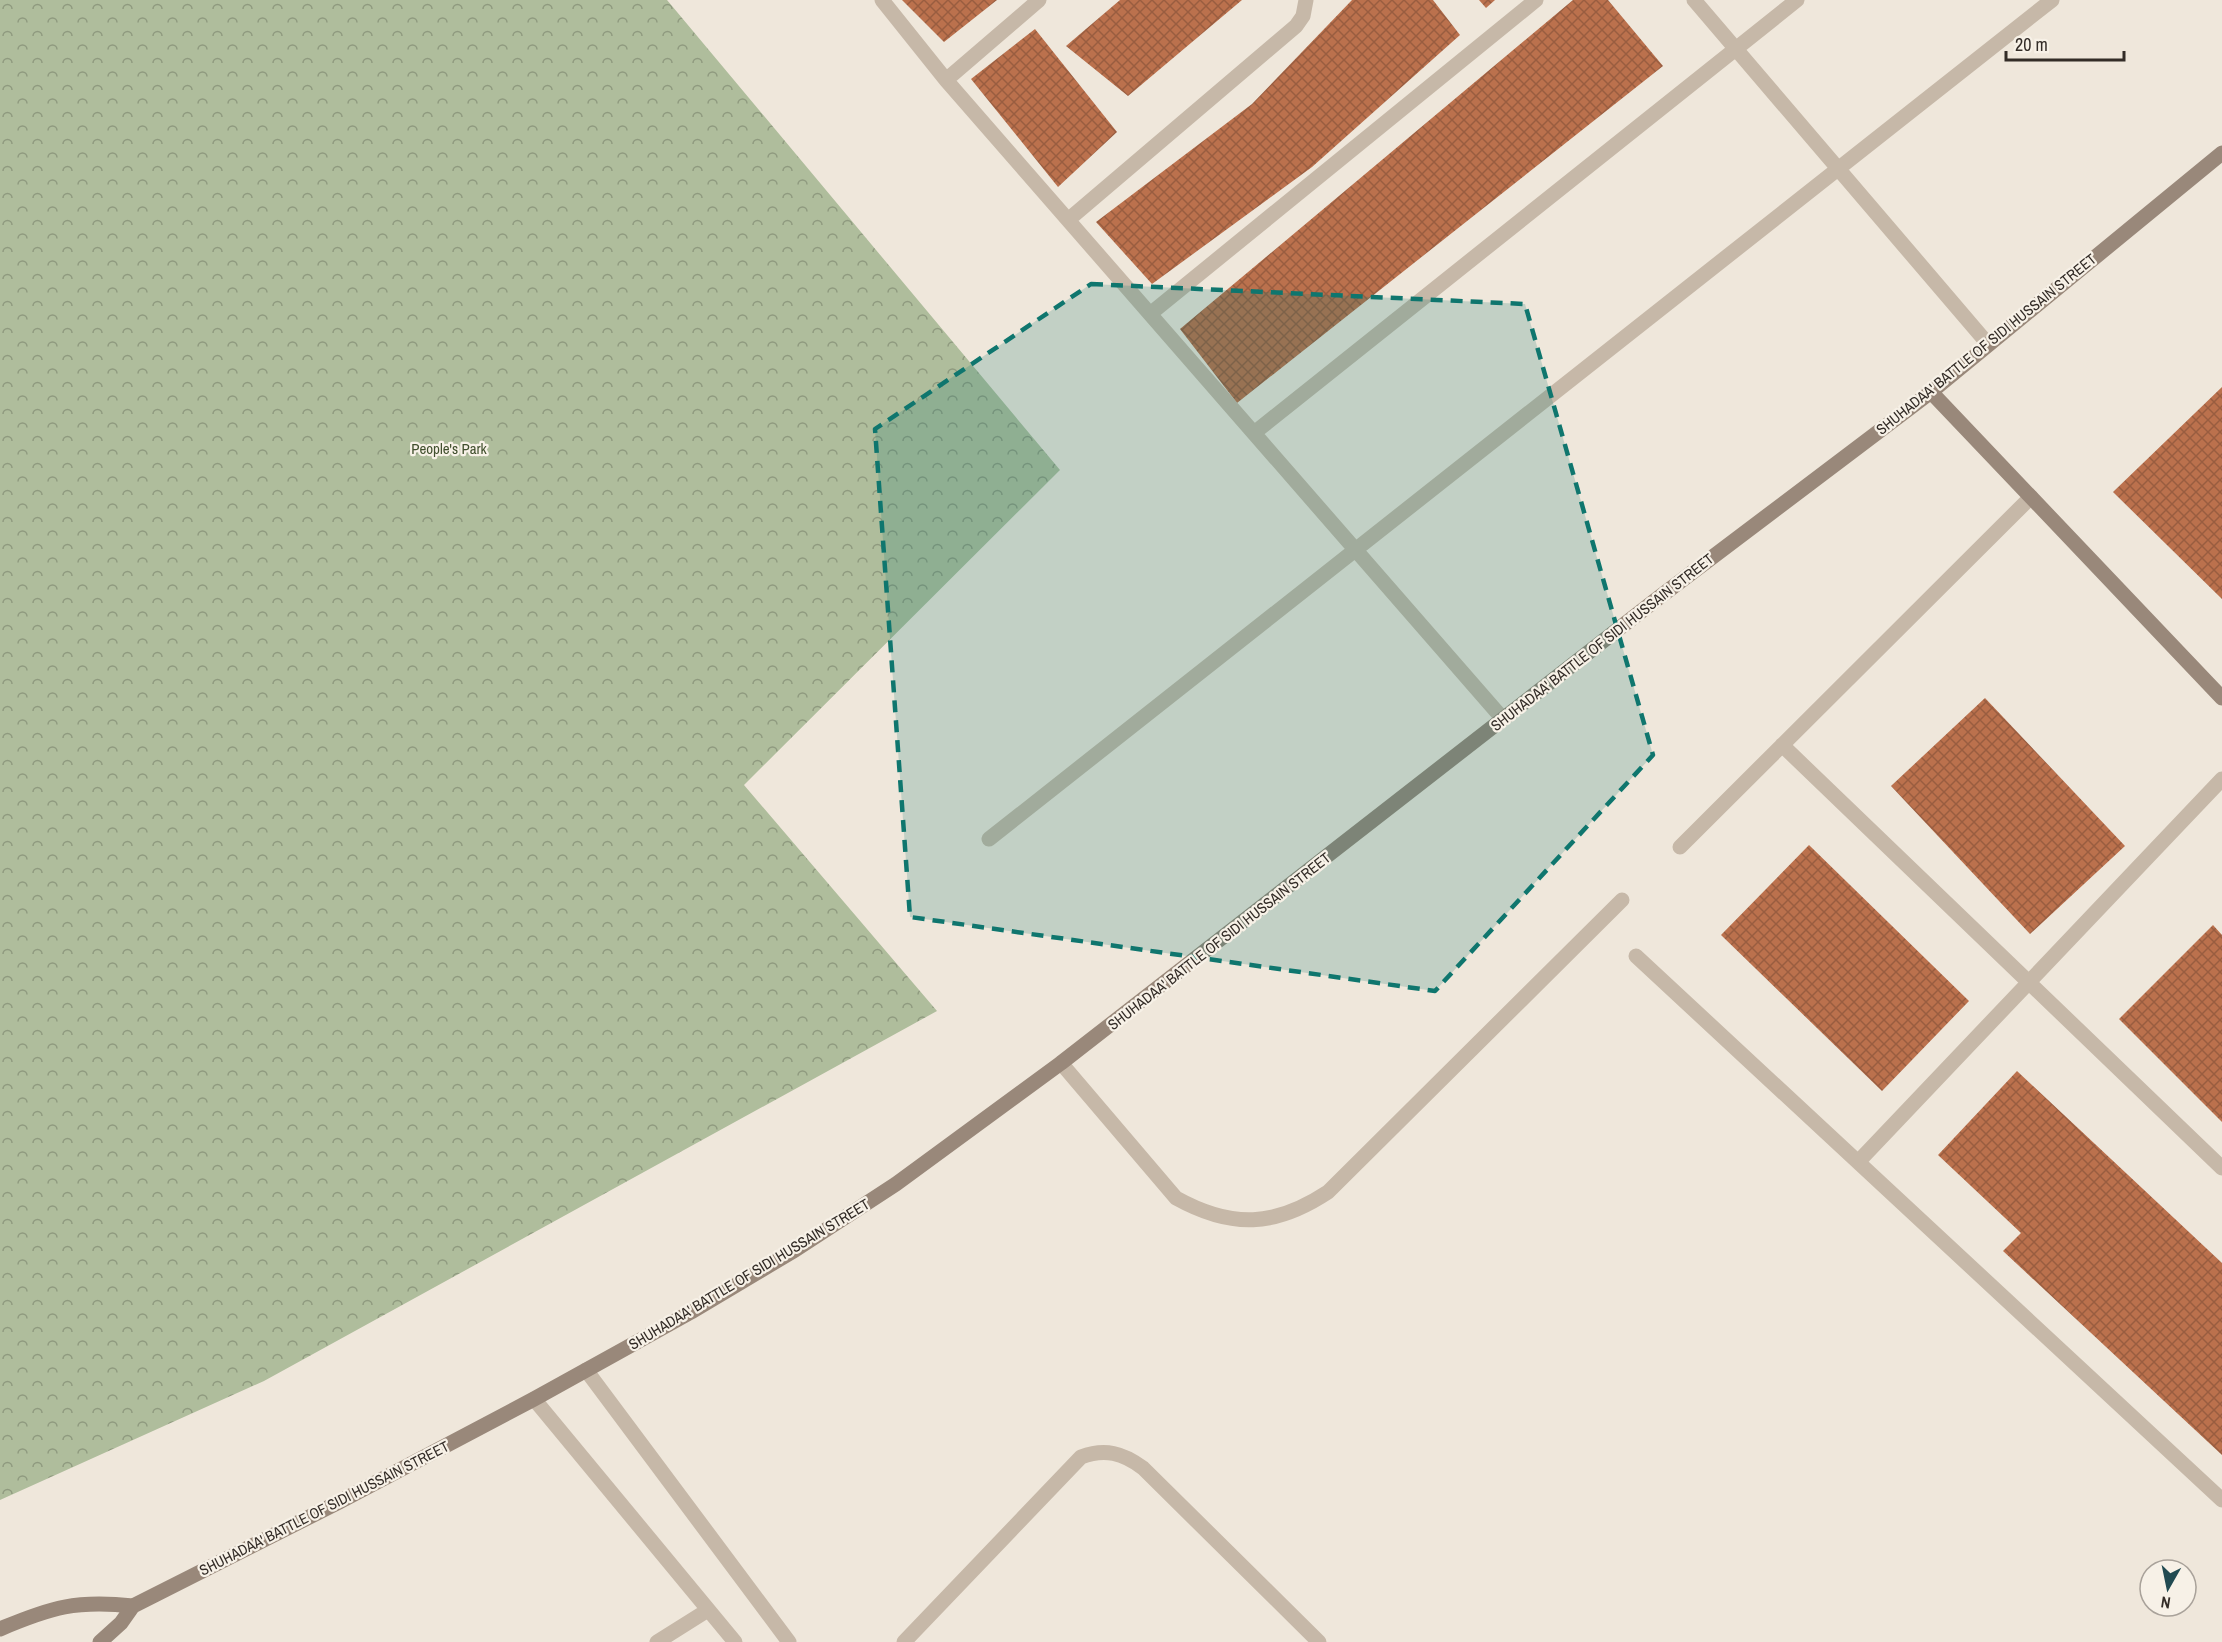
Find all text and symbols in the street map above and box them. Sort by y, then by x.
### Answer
scale bar [2006,24,2124,62]
text: 20 m [2015,32,2048,57]
street label: SHUHADAA' BATTLE OF SIDI HUSSAIN STREET [1872,248,2101,440]
park label: People's Park [411,438,488,459]
street label: SHUHADAA' BATTLE OF SIDI HUSSAIN STREET [1486,548,1718,736]
street label: SHUHADAA' BATTLE OF SIDI HUSSAIN STREET [1103,847,1335,1035]
street label: SHUHADAA' BATTLE OF SIDI HUSSAIN STREET [625,1193,874,1354]
street label: SHUHADAA' BATTLE OF SIDI HUSSAIN STREET [196,1435,453,1580]
north arrow [2138,1558,2198,1618]
text: N [2159,1591,2172,1614]

